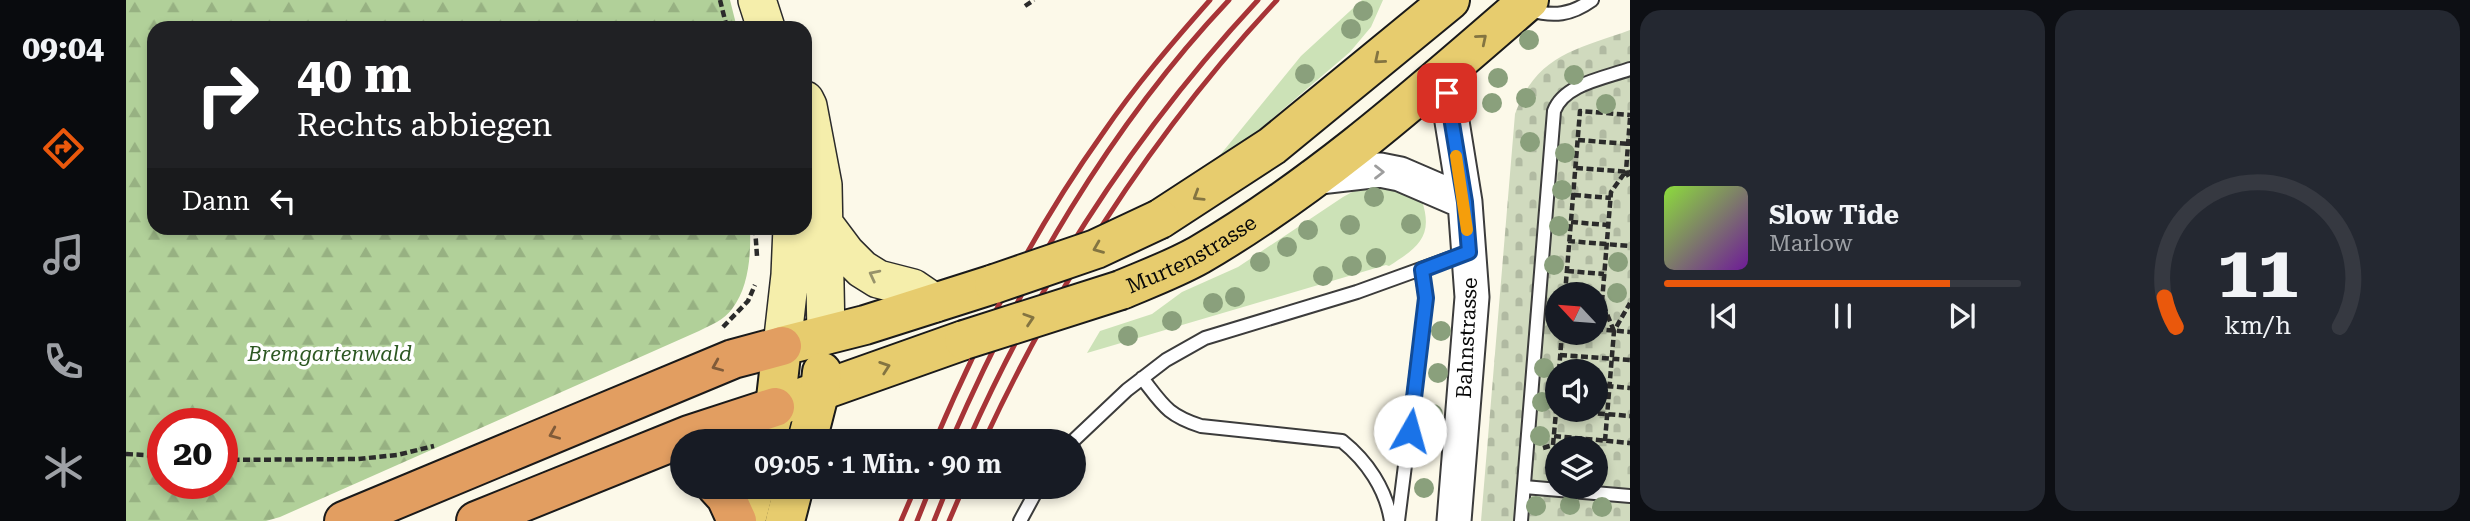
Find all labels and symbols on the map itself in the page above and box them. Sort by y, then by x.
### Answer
one-way arrow [1475,35,1487,48]
one-way arrow [1375,51,1388,63]
pin [1417,63,1477,123]
one-way arrow [1374,164,1385,180]
one-way arrow [1192,188,1205,201]
street label: Murtenstrasse [1123,210,1261,298]
one-way arrow [1093,240,1105,254]
one-way arrow [868,270,881,284]
street label: Bahnstrasse [1452,277,1482,399]
north arrow [1545,282,1608,345]
one-way arrow [1023,313,1035,328]
park label: Bremgartenwald [247,342,412,366]
one-way arrow [711,358,724,372]
one-way arrow [878,361,890,375]
position arrow [1373,394,1447,468]
speed limit sign: 20 [147,408,238,499]
one-way arrow [549,425,561,439]

